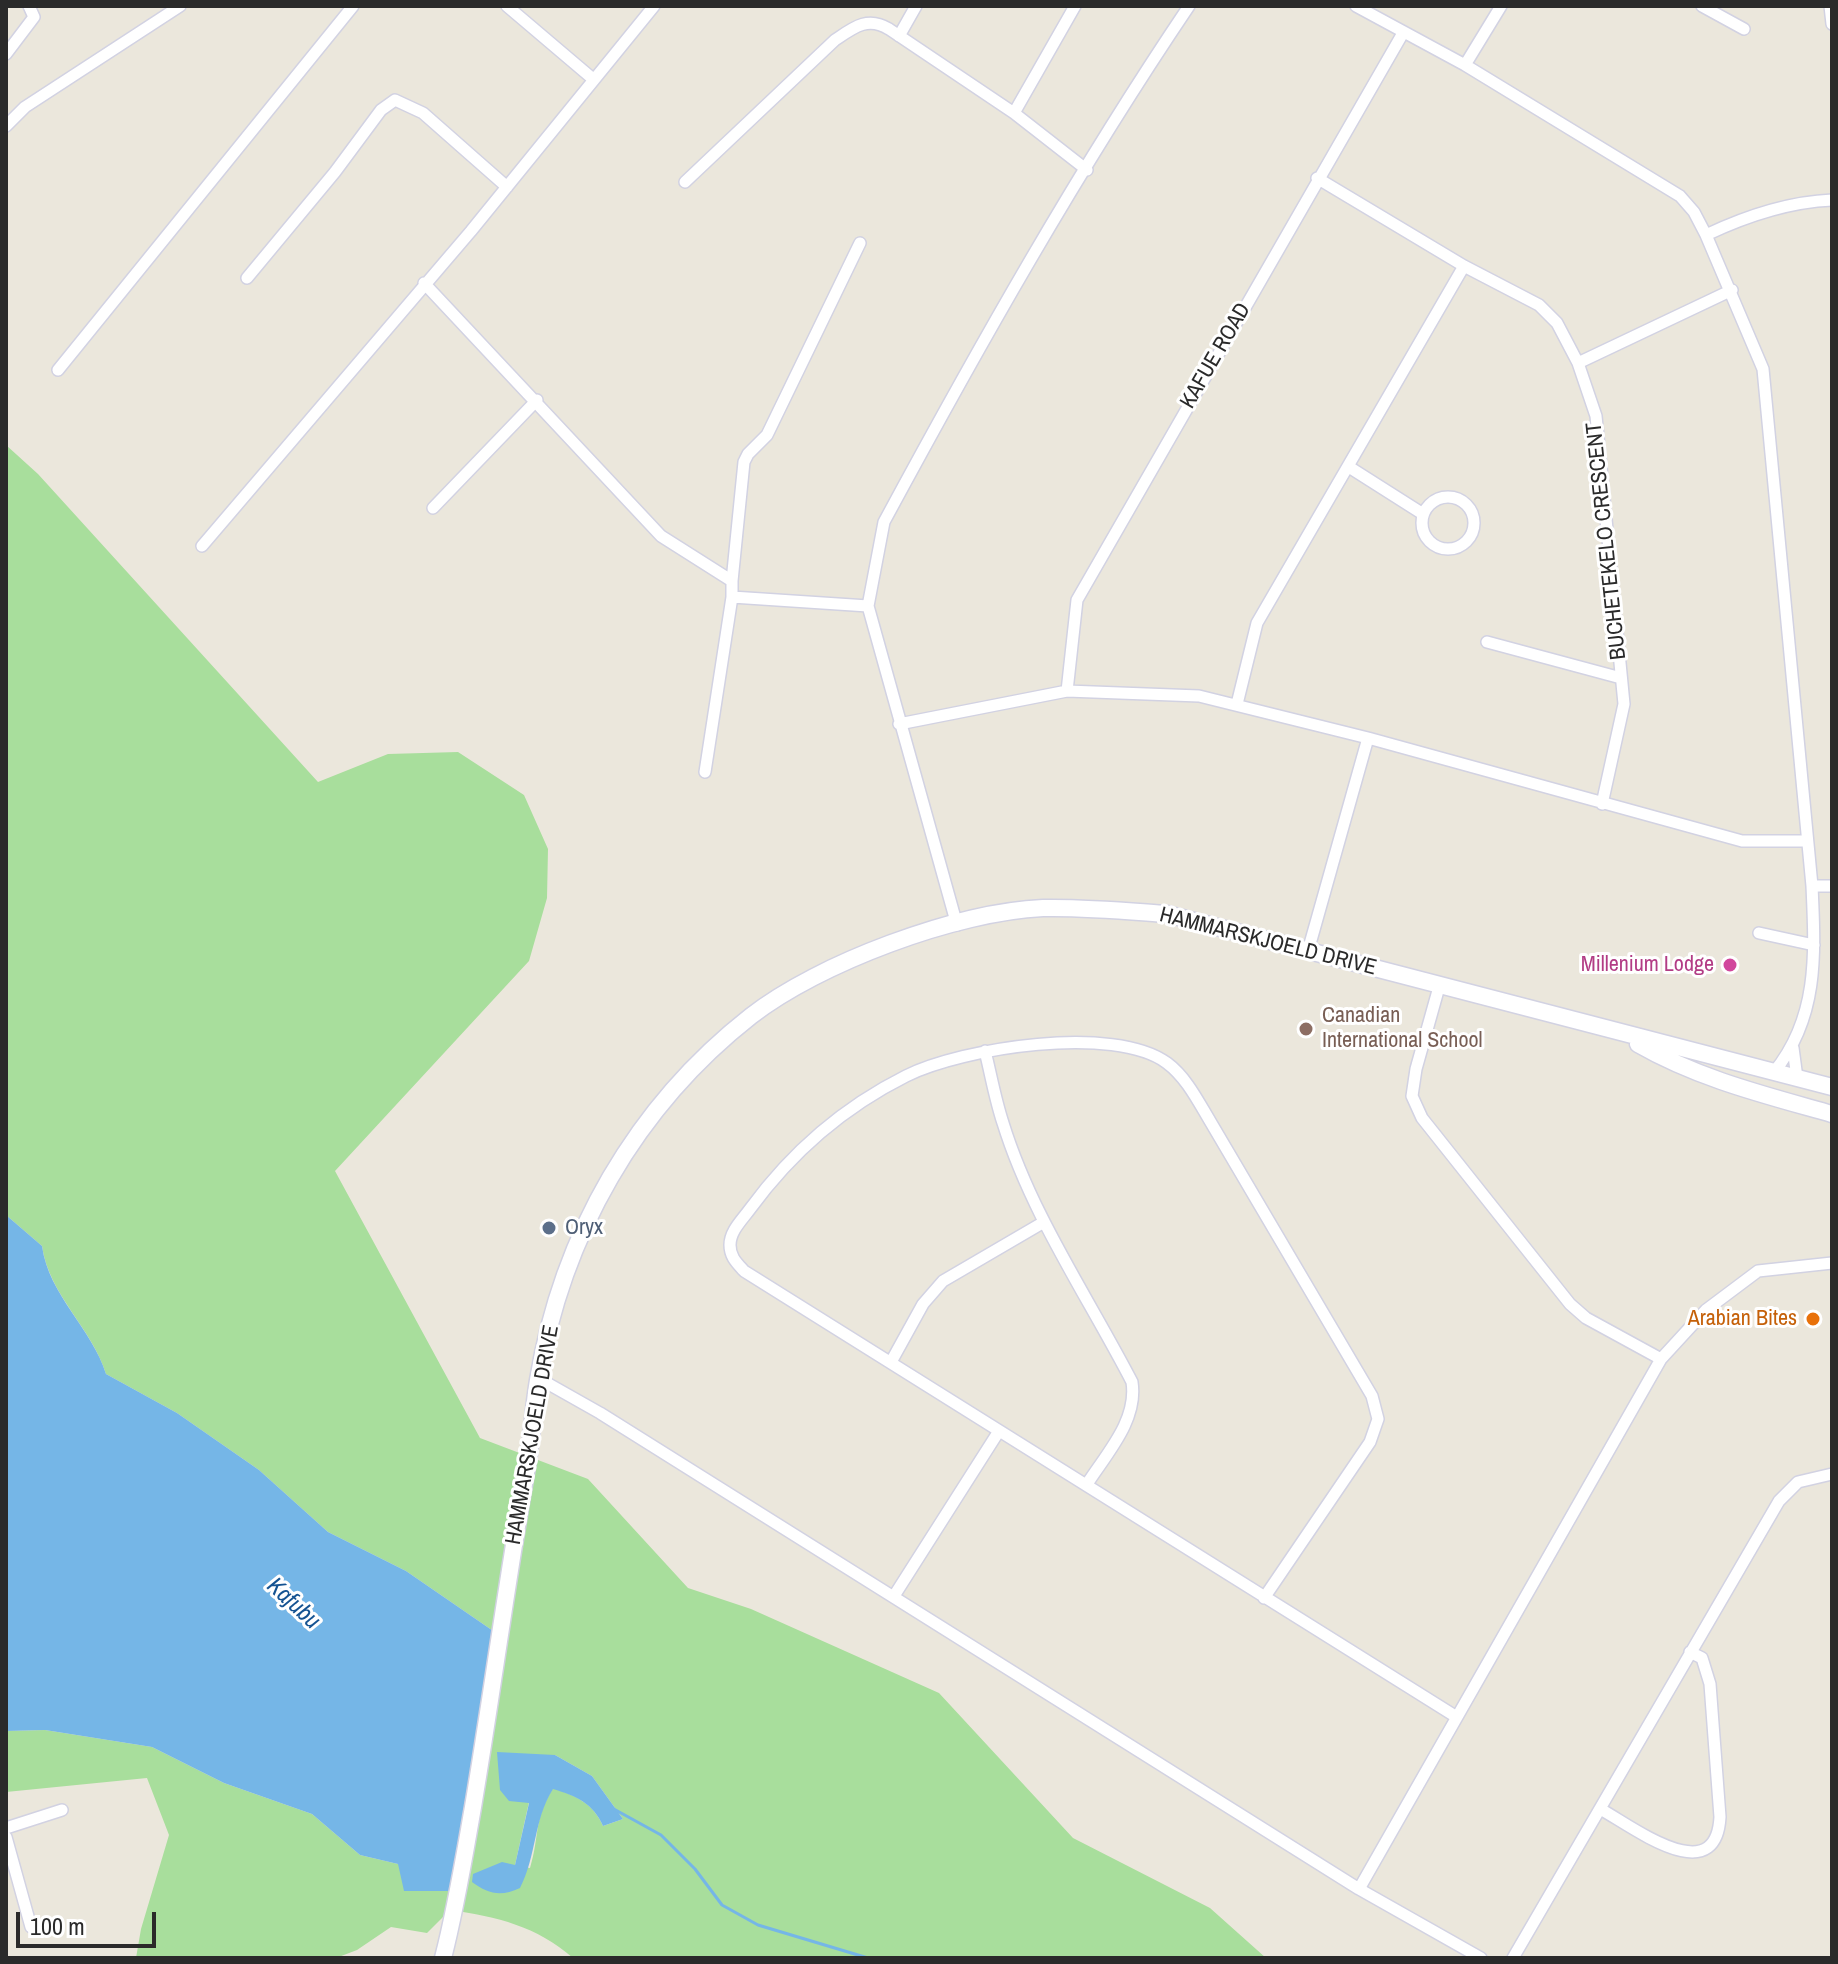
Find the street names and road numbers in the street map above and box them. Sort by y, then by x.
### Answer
street label: KAFUE ROAD [1175,299,1257,413]
street label: BUCHETEKELO CRESCENT [1581,421,1633,661]
street label: HAMMARSKJOELD DRIVE [1157,902,1379,982]
street label: HAMMARSKJOELD DRIVE [501,1323,565,1547]

